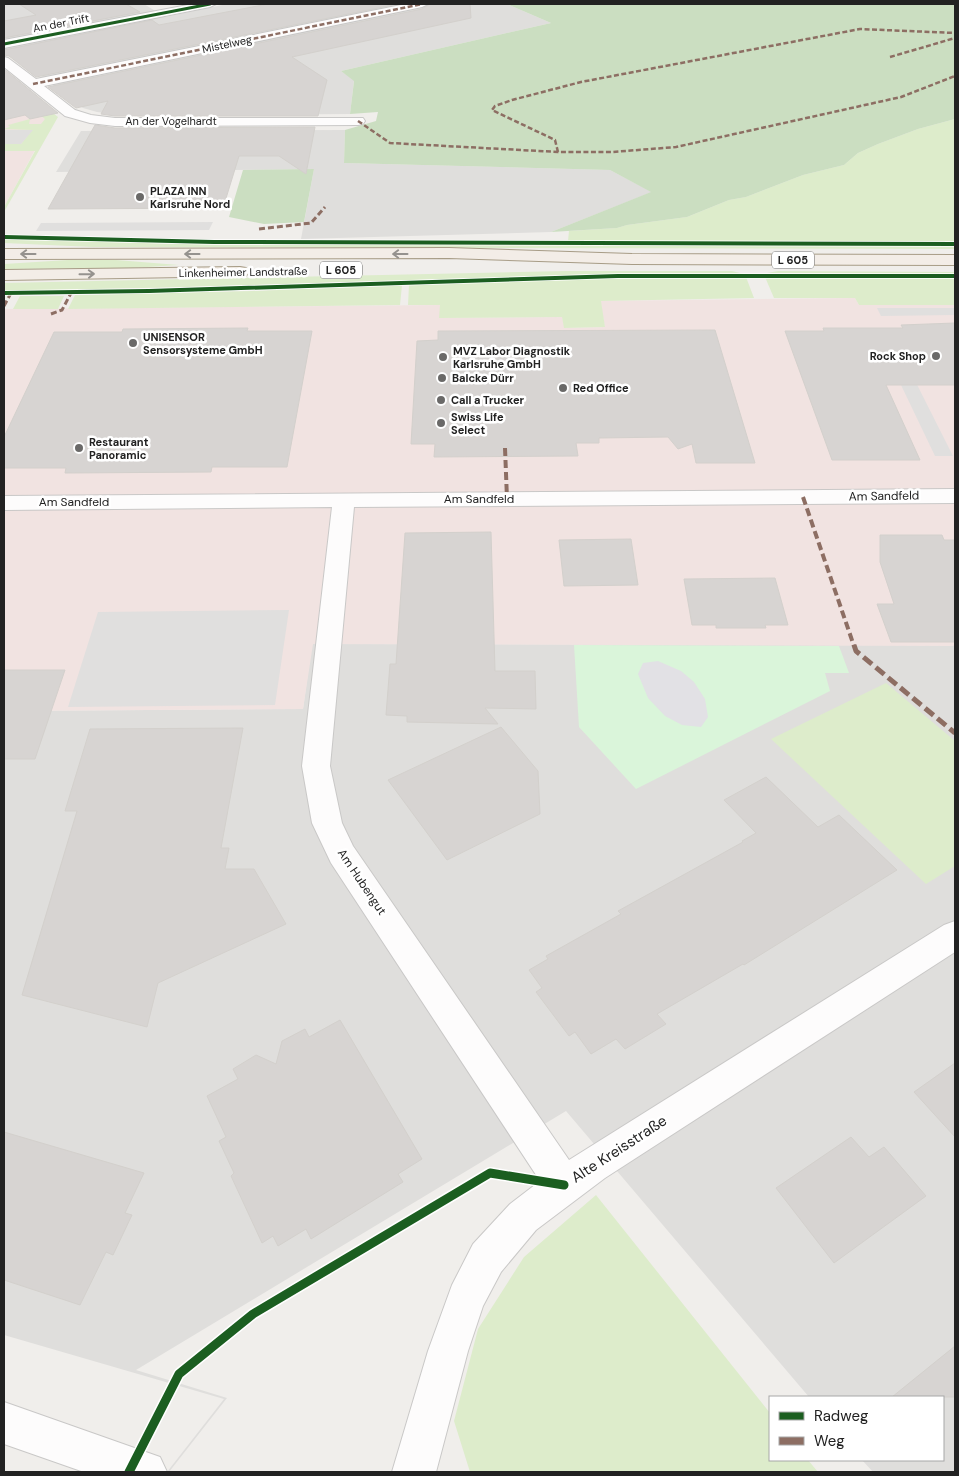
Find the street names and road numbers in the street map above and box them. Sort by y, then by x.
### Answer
street label: An der Trift [32,11,90,35]
street label: Mistelweg [201,32,253,56]
street label: An der Vogelhardt [125,114,217,128]
road number: L 605 [772,252,814,268]
road number: L 605 [320,262,362,278]
street label: Linkenheimer Landstraße [179,264,307,280]
street label: Am Sandfeld [849,487,919,505]
street label: Am Sandfeld [444,491,514,507]
street label: Am Sandfeld [39,494,109,510]
street label: Am Hubengut [334,846,390,918]
street label: Alte Kreisstraße [567,1111,671,1187]

